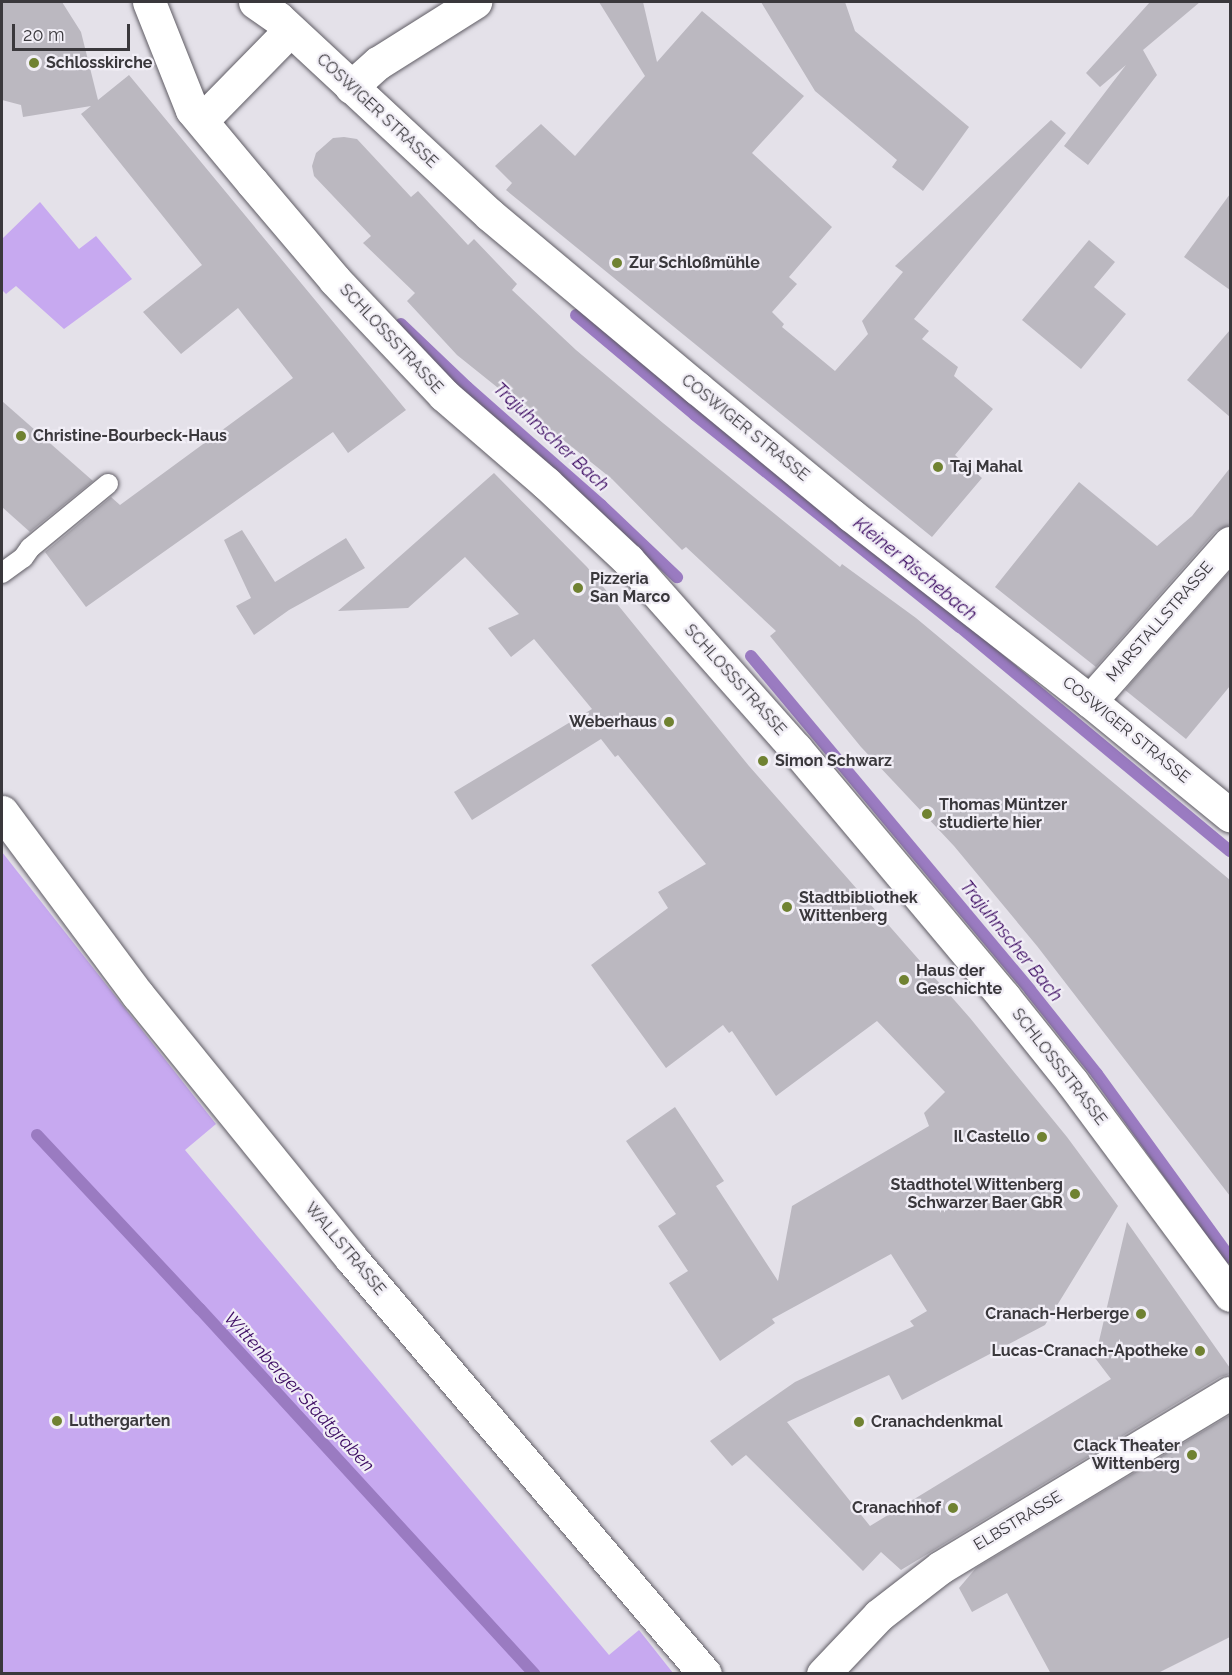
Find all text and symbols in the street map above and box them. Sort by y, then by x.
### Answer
scale bar [15,12,134,50]
text: 20 m [23,24,65,45]
street label: COSWIGER STRASSE [313,50,441,172]
place label: Schlosskirche [46,53,152,73]
marker: Schlosskirche [27,56,41,70]
place label: Zur Schloßmühle [629,253,760,273]
marker: Zur Schloßmühle [610,256,624,270]
street label: SCHLOSSSTRASSE [335,280,447,398]
street label: COSWIGER STRASSE [677,371,813,485]
water label: Trajuhnscher Bach [489,378,613,496]
place label: Christine-Bourbeck-Haus [33,426,227,446]
marker: Christine-Bourbeck-Haus [14,429,28,443]
place label: Taj Mahal [950,457,1023,477]
marker: Taj Mahal [931,460,945,474]
water label: Kleiner Rischebach [849,512,981,626]
street label: MARSTALLSTRASSE [1103,558,1217,686]
place label: Pizzeria San Marco [590,569,670,607]
marker: Pizzeria San Marco [571,581,585,595]
street label: SCHLOSSSTRASSE [680,621,790,739]
street label: COSWIGER STRASSE [1058,673,1194,787]
place label: Weberhaus [569,712,657,732]
marker: Weberhaus [662,715,676,729]
place label: Simon Schwarz [775,751,892,771]
marker: Simon Schwarz [756,754,770,768]
place label: Thomas Müntzer studierte hier [939,795,1067,833]
marker: Thomas Müntzer studierte hier [920,807,934,821]
water label: Trajuhnscher Bach [955,876,1067,1006]
place label: Stadtbibliothek Wittenberg [799,888,918,926]
marker: Stadtbibliothek Wittenberg [780,900,794,914]
place label: Haus der Geschichte [916,961,1002,999]
marker: Haus der Geschichte [897,973,911,987]
street label: SCHLOSSSTRASSE [1008,1005,1110,1129]
place label: Il Castello [953,1127,1030,1147]
marker: Il Castello [1035,1130,1049,1144]
place label: Stadthotel Wittenberg Schwarzer Baer GbR [890,1175,1063,1213]
marker: Stadthotel Wittenberg Schwarzer Baer GbR [1068,1187,1082,1201]
street label: WALLSTRASSE [301,1199,389,1299]
place label: Cranach-Herberge [985,1304,1129,1324]
marker: Cranach-Herberge [1134,1307,1148,1321]
water label: Wittenberger Stadtgraben [219,1308,379,1476]
place label: Lucas-Cranach-Apotheke [991,1341,1188,1361]
marker: Lucas-Cranach-Apotheke [1193,1344,1207,1358]
place label: Luthergarten [69,1411,171,1431]
place label: Cranachdenkmal [871,1412,1002,1432]
marker: Luthergarten [50,1414,64,1428]
marker: Cranachdenkmal [852,1415,866,1429]
place label: Clack Theater Wittenberg [1073,1436,1180,1474]
marker: Clack Theater Wittenberg [1185,1448,1199,1462]
street label: ELBSTRASSE [970,1487,1066,1555]
place label: Cranachhof [852,1498,941,1518]
marker: Cranachhof [946,1501,960,1515]

